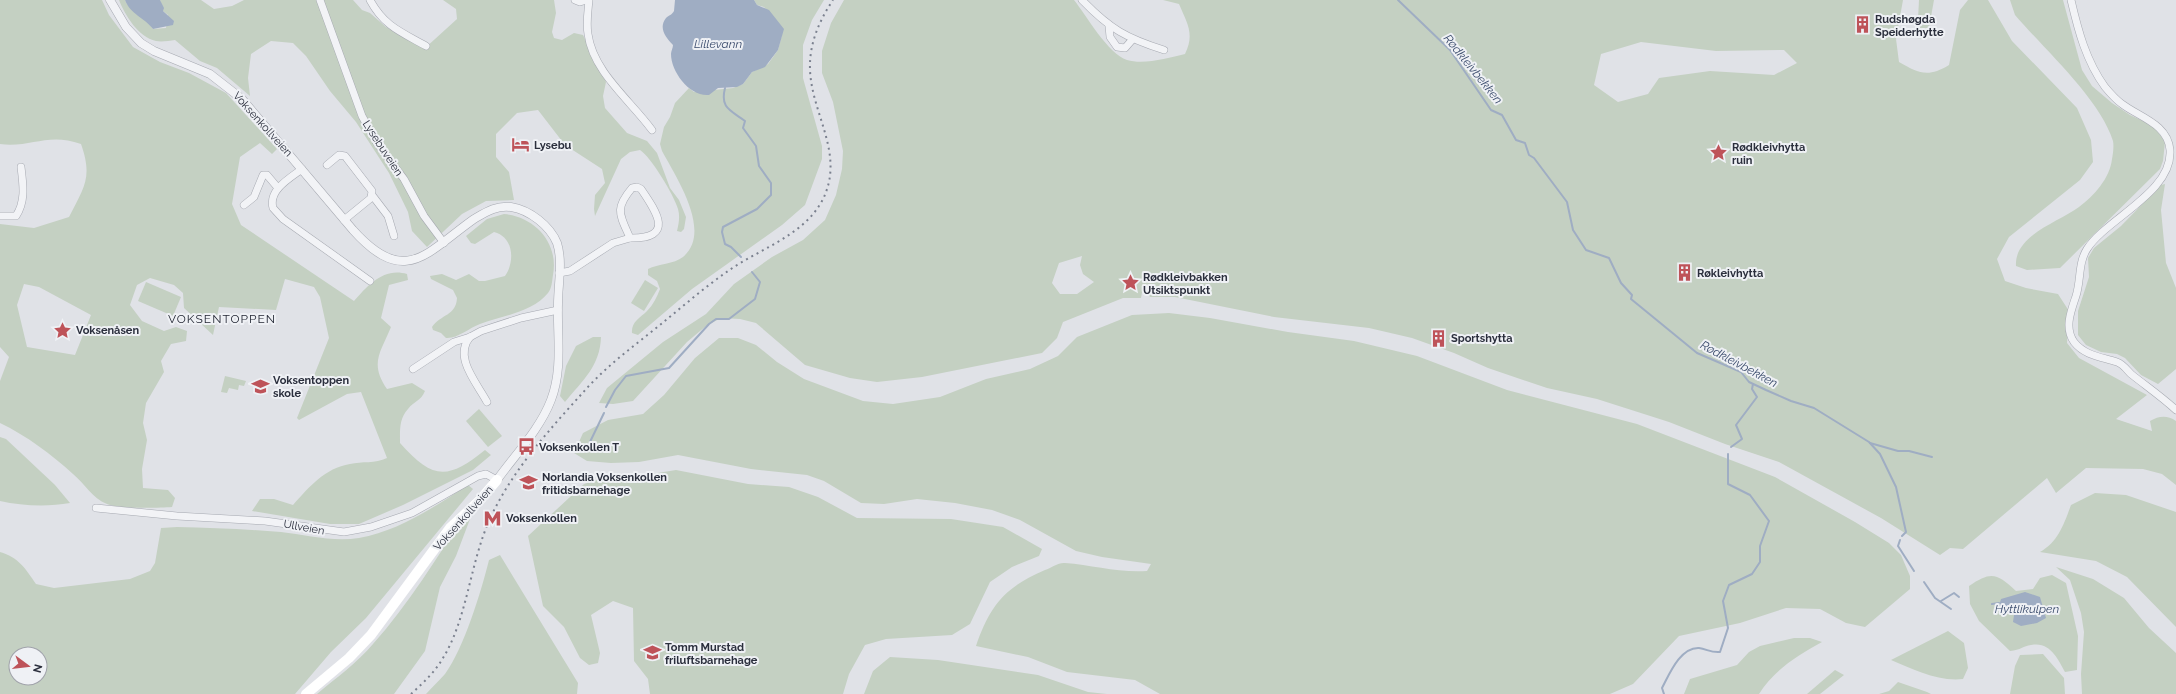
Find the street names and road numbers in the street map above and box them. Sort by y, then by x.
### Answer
street label: Voksenkollveien [230,89,295,159]
street label: Lysebuveien [360,118,405,179]
street label: Voksenkollveien [431,483,496,553]
street label: Ullveien [282,517,325,537]

